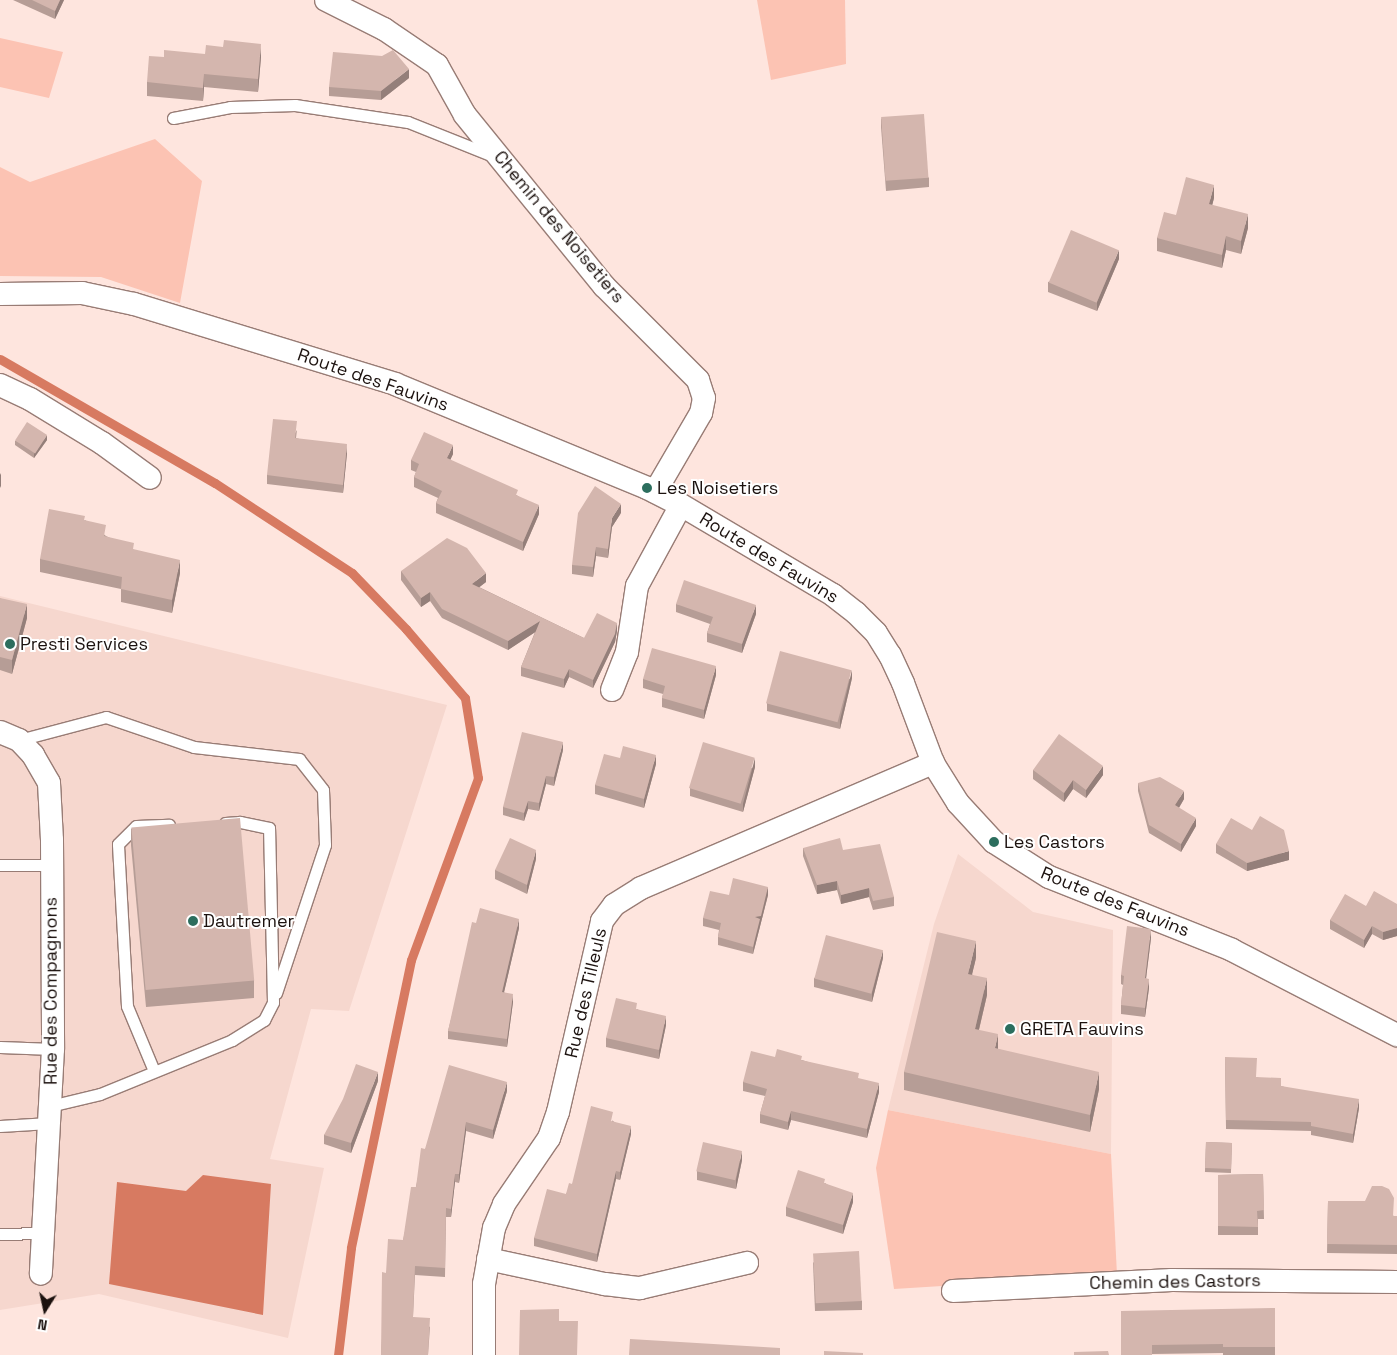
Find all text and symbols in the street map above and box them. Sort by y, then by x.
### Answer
street label: Chemin des Noisetiers [489,147,629,307]
street label: Route des Fauvins [295,344,451,416]
place label: Les Noisetiers [657,477,778,499]
marker: Les Noisetiers [641,482,653,494]
street label: Route des Fauvins [696,508,842,608]
place label: Presti Services [20,633,148,655]
marker: Presti Services [4,638,16,650]
place label: Les Castors [1004,831,1105,853]
marker: Les Castors [988,836,1000,848]
street label: Route des Fauvins [1037,862,1193,942]
street label: Rue des Compagnons [40,897,62,1085]
place label: Dautremer [203,910,294,932]
marker: Dautremer [187,915,199,927]
street label: Rue des Tilleuls [560,926,612,1060]
place label: GRETA Fauvins [1020,1018,1144,1040]
marker: GRETA Fauvins [1004,1023,1016,1035]
street label: Chemin des Castors [1089,1270,1261,1294]
north arrow [20,1285,70,1335]
text: N [36,1315,49,1334]

